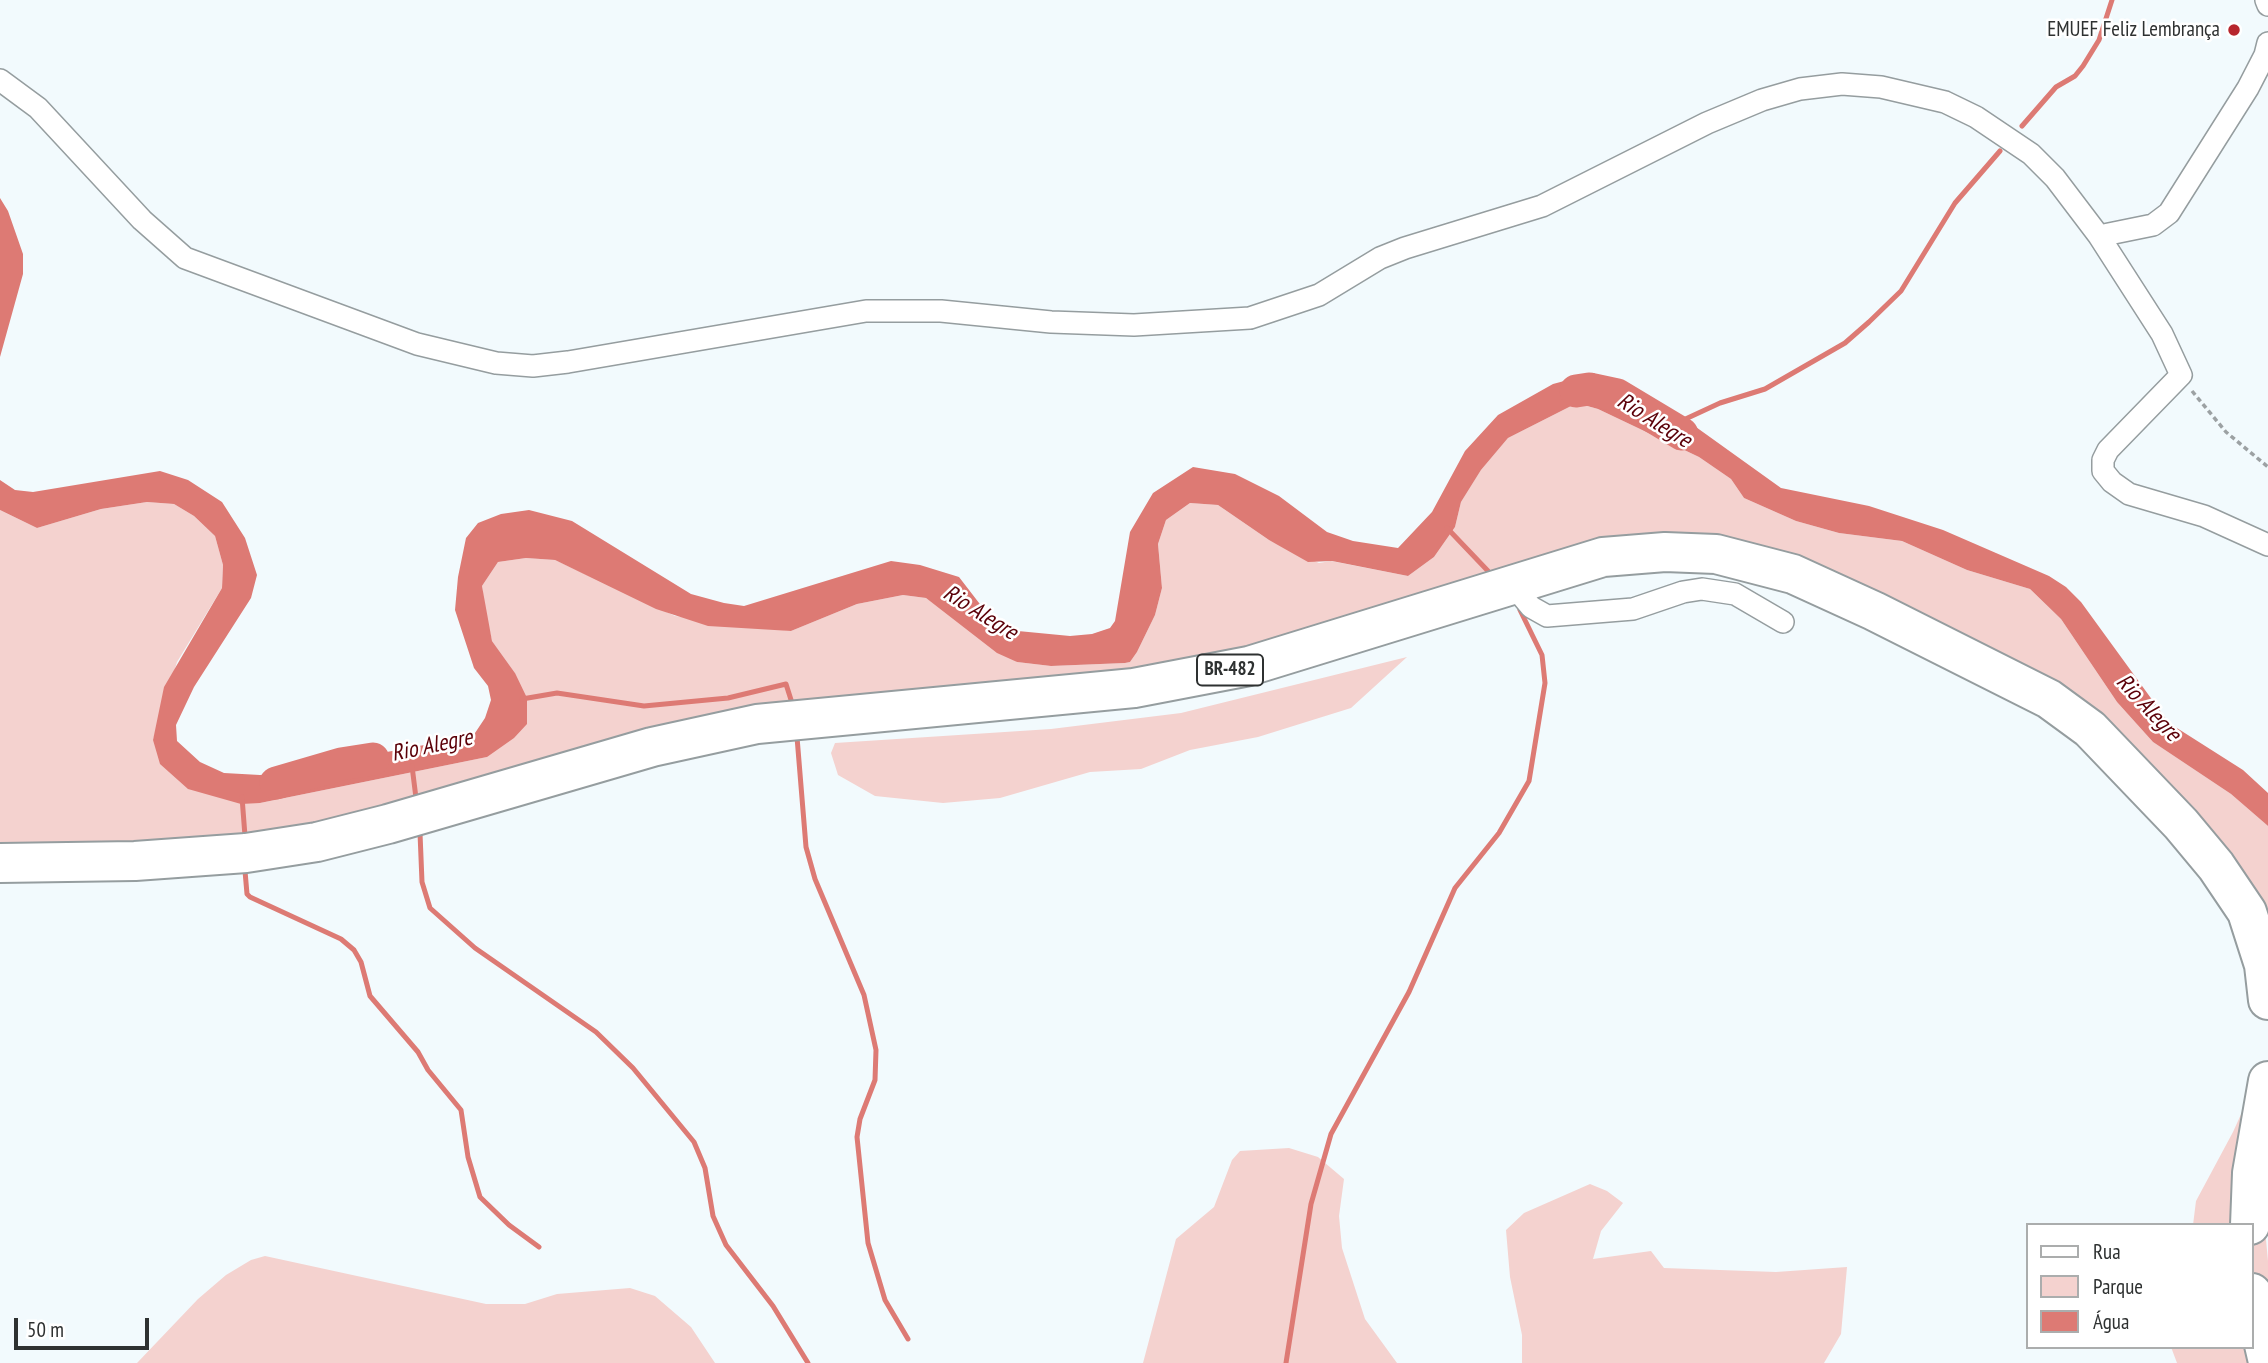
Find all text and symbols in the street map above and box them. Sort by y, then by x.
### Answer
place label: EMUEF Feliz Lembrança [2047,17,2220,43]
marker: EMUEF Feliz Lembrança [2226,22,2242,38]
water label: Rio Alegre [1612,388,1696,454]
water label: Rio Alegre [938,580,1022,646]
road number: BR-482 [1197,654,1263,685]
water label: Rio Alegre [2110,669,2186,747]
water label: Rio Alegre [389,724,475,768]
legend [2026,1223,2254,1349]
text: Rua [2093,1238,2121,1265]
text: Parque [2093,1273,2143,1300]
scale bar [18,1304,152,1348]
text: Água [2093,1308,2129,1335]
text: 50 m [27,1316,64,1343]

